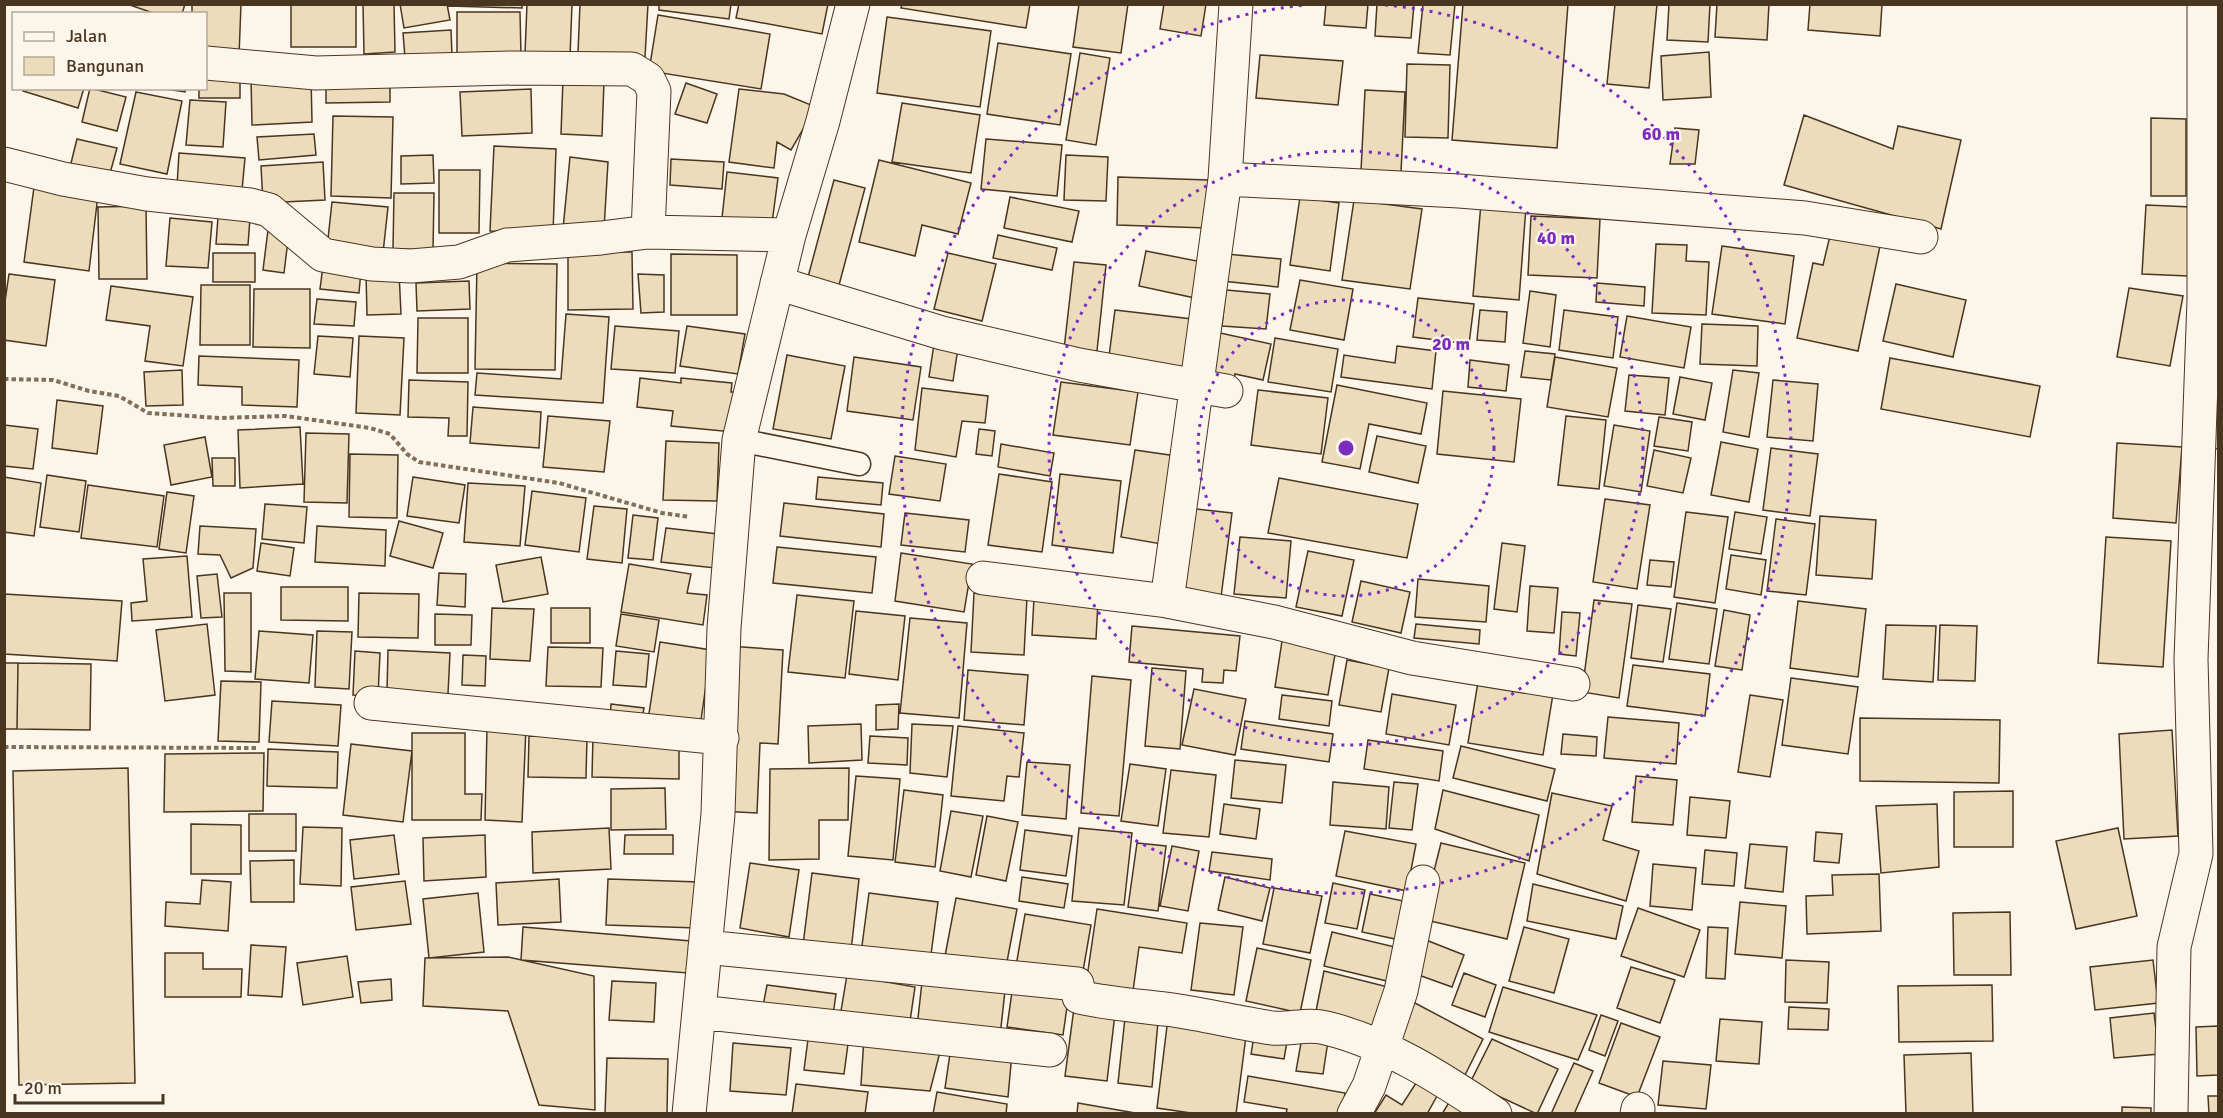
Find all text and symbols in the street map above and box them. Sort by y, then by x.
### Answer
legend [12,12,207,90]
text: Jalan [66,25,107,47]
text: Bangunan [66,55,144,77]
text: 60 m [1642,123,1680,145]
text: 40 m [1537,227,1575,249]
text: 20 m [1432,333,1470,355]
centre of rings [1336,438,1356,458]
scale bar [15,1067,164,1105]
text: 20 m [24,1077,62,1099]

